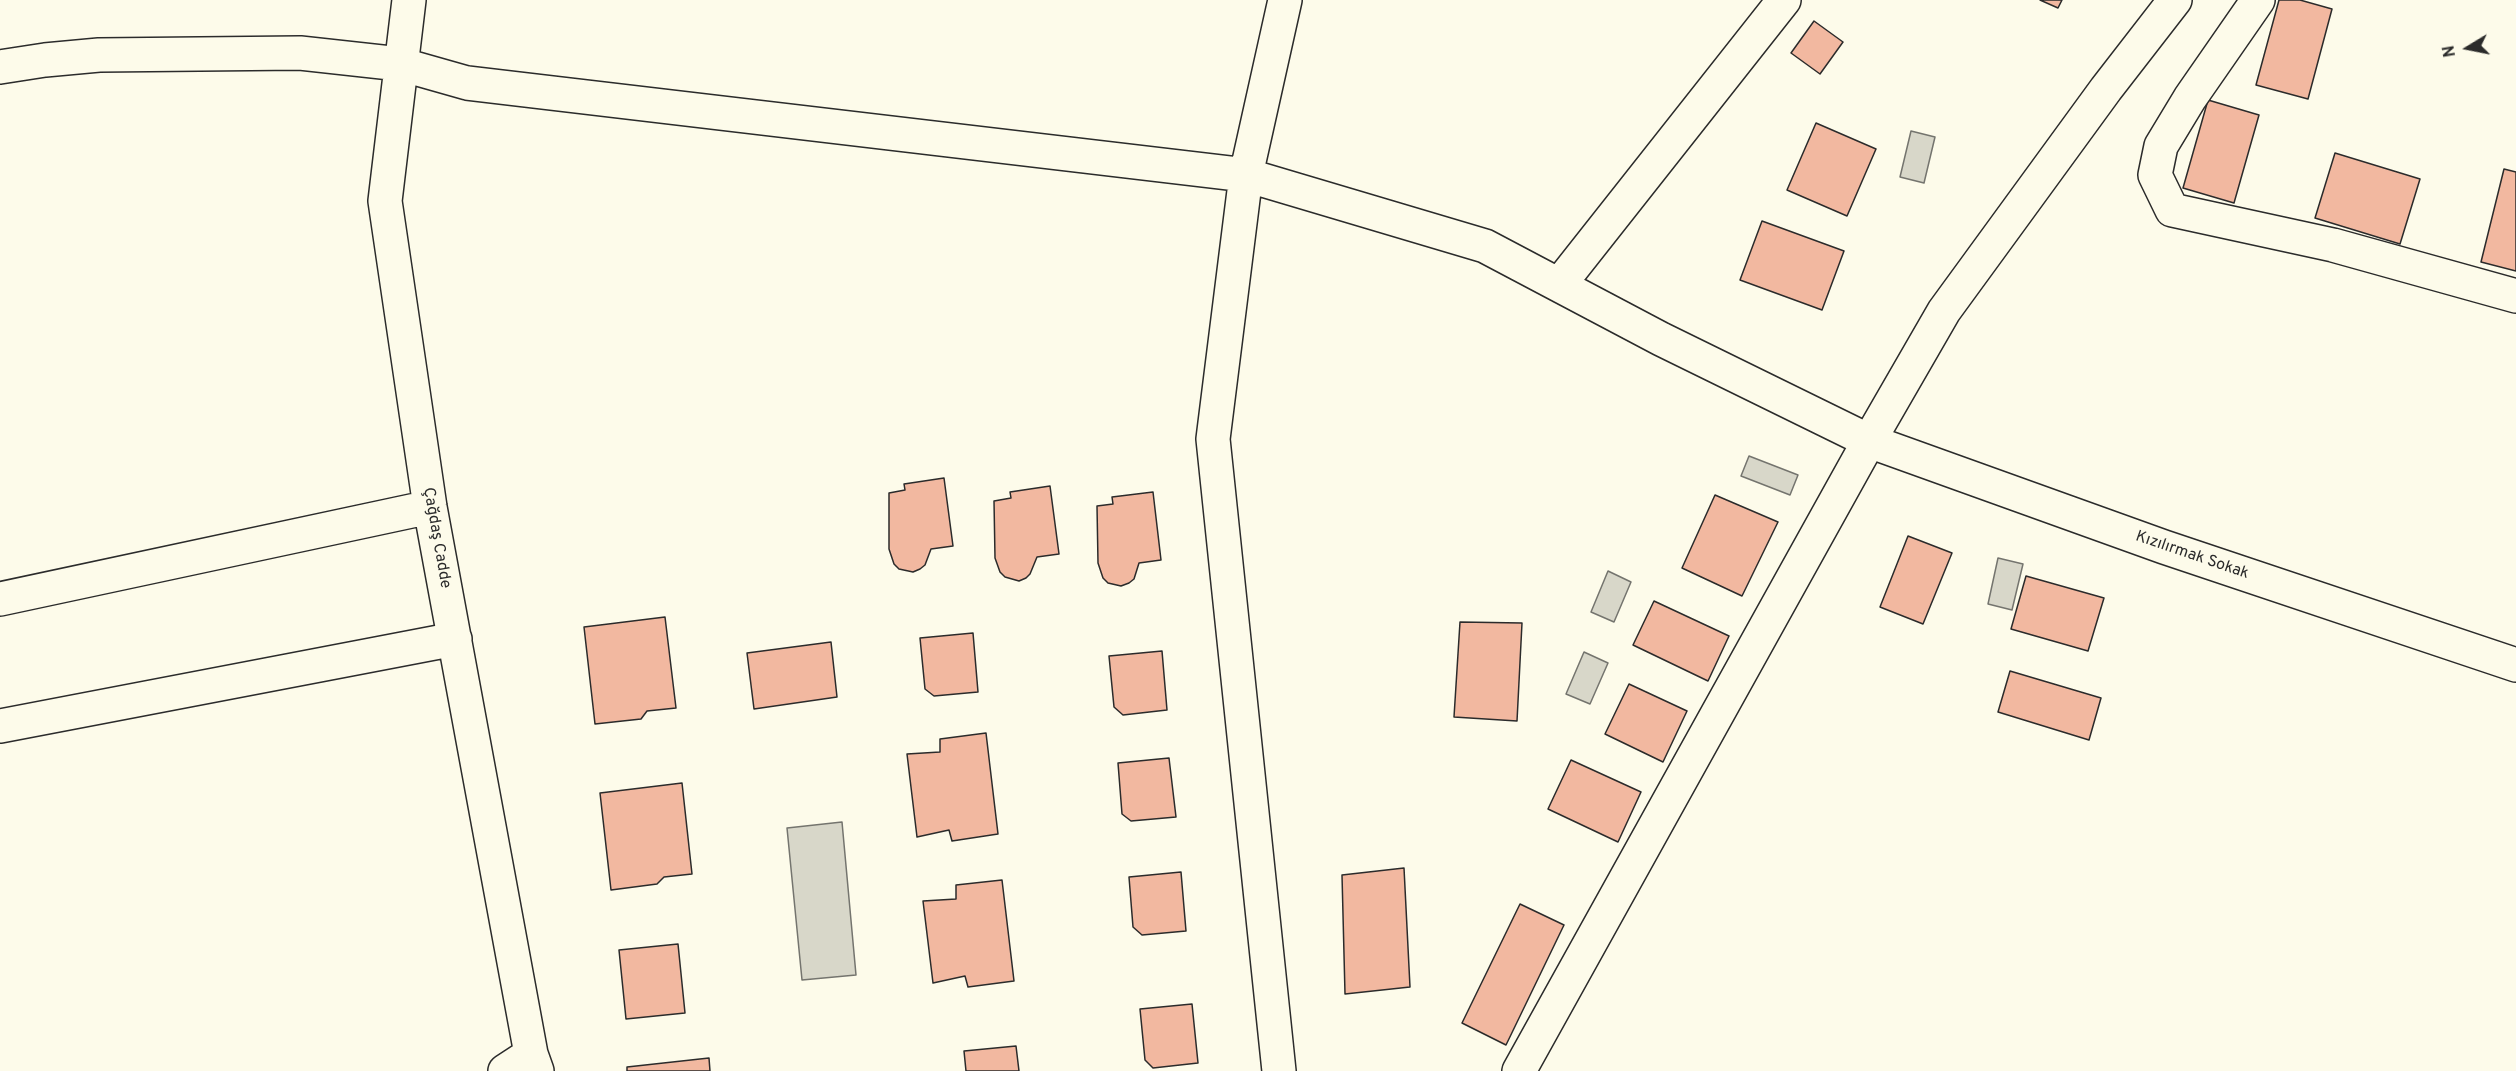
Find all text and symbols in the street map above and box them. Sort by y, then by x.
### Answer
north arrow [2438,18,2498,78]
text: N [2439,44,2461,59]
street label: Çağdaş Cadde [418,486,454,590]
street label: Kızılırmak Sokak [2133,528,2251,584]

